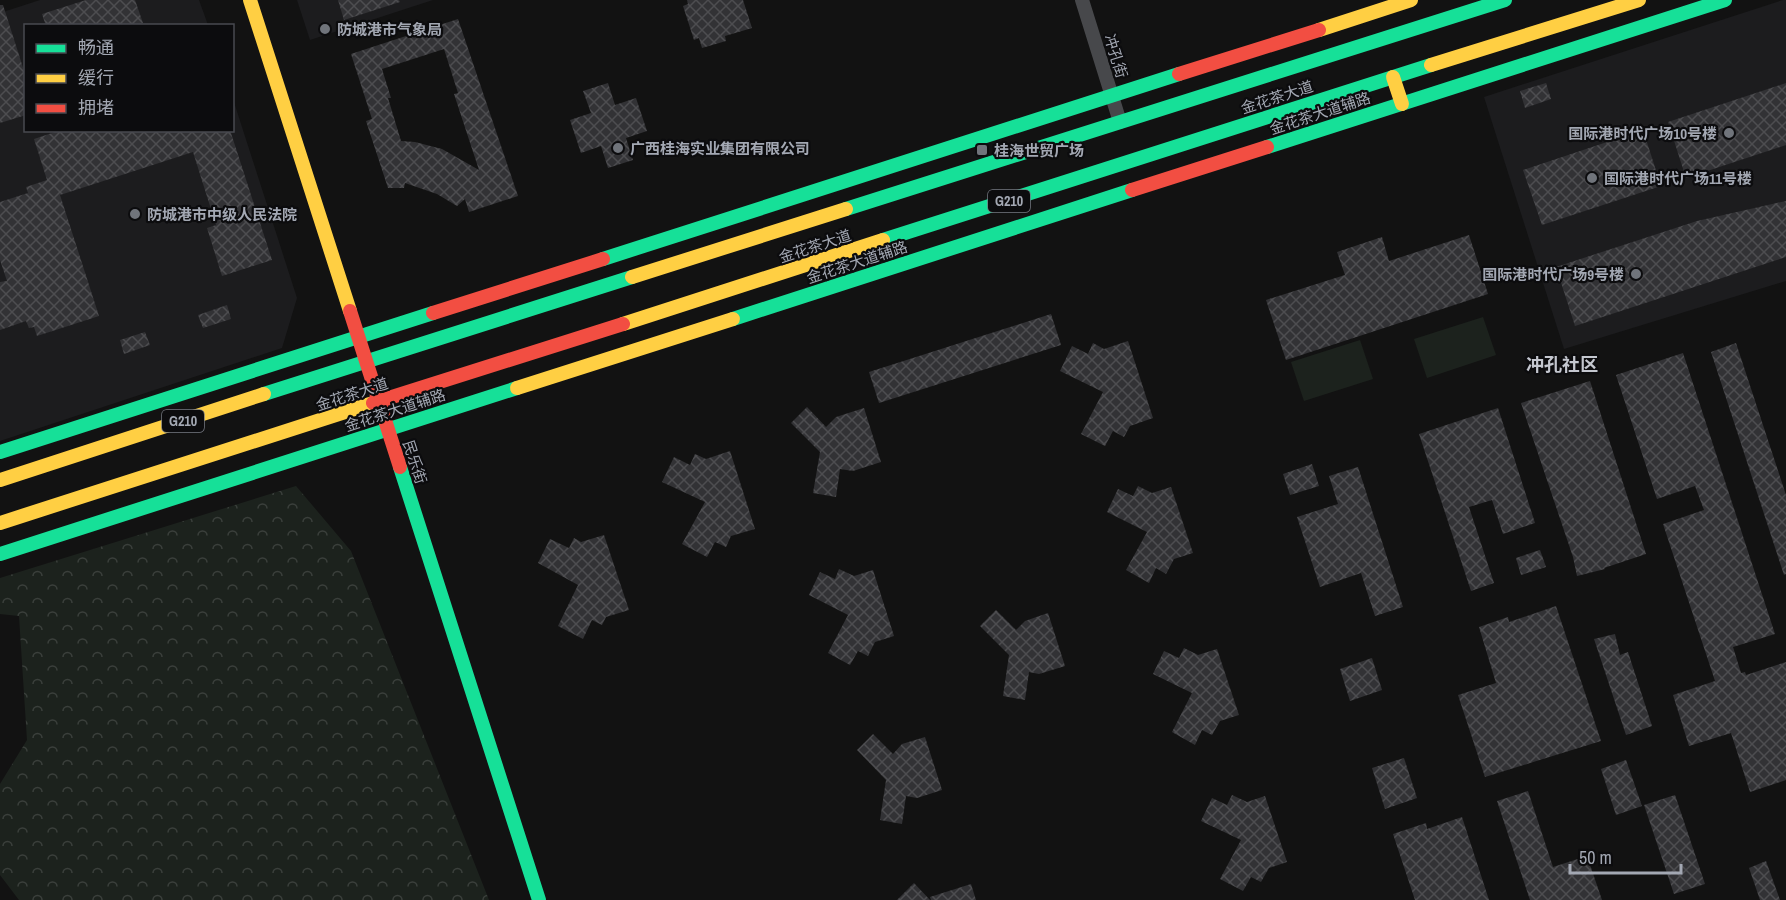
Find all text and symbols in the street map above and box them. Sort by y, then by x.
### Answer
place label: 防城港市气象局 [337,19,442,40]
marker: 防城港市气象局 [318,22,332,36]
legend [24,24,234,132]
street label: 冲孔街 [1099,31,1133,81]
text: 畅通 [78,35,114,60]
text: 缓行 [78,65,114,90]
street label: 金花茶大道 [1238,75,1316,119]
street label: 金花茶大道辅路 [1267,87,1373,139]
text: 拥堵 [78,95,114,120]
place label: 国际港时代广场10号楼 [1568,123,1717,144]
marker: 国际港时代广场10号楼 [1722,126,1736,140]
place label: 广西桂海实业集团有限公司 [630,138,810,159]
place label: 桂海世贸广场 [994,140,1084,161]
marker: 广西桂海实业集团有限公司 [611,141,625,155]
marker: 桂海世贸广场 [975,143,989,157]
place label: 国际港时代广场11号楼 [1604,168,1752,189]
marker: 国际港时代广场11号楼 [1585,171,1599,185]
road number: G210 [988,190,1030,212]
place label: 防城港市中级人民法院 [147,204,297,225]
marker: 防城港市中级人民法院 [128,207,142,221]
street label: 金花茶大道 [776,224,854,268]
street label: 金花茶大道辅路 [804,236,910,288]
place label: 国际港时代广场9号楼 [1482,264,1624,285]
marker: 国际港时代广场9号楼 [1629,267,1643,281]
district label: 冲孔社区 [1526,352,1598,377]
street label: 金花茶大道 [313,372,391,416]
street label: 金花茶大道辅路 [342,384,448,436]
road number: G210 [162,410,204,432]
street label: 民乐街 [398,437,432,487]
scale bar [1570,837,1681,875]
text: 50 m [1579,845,1612,870]

